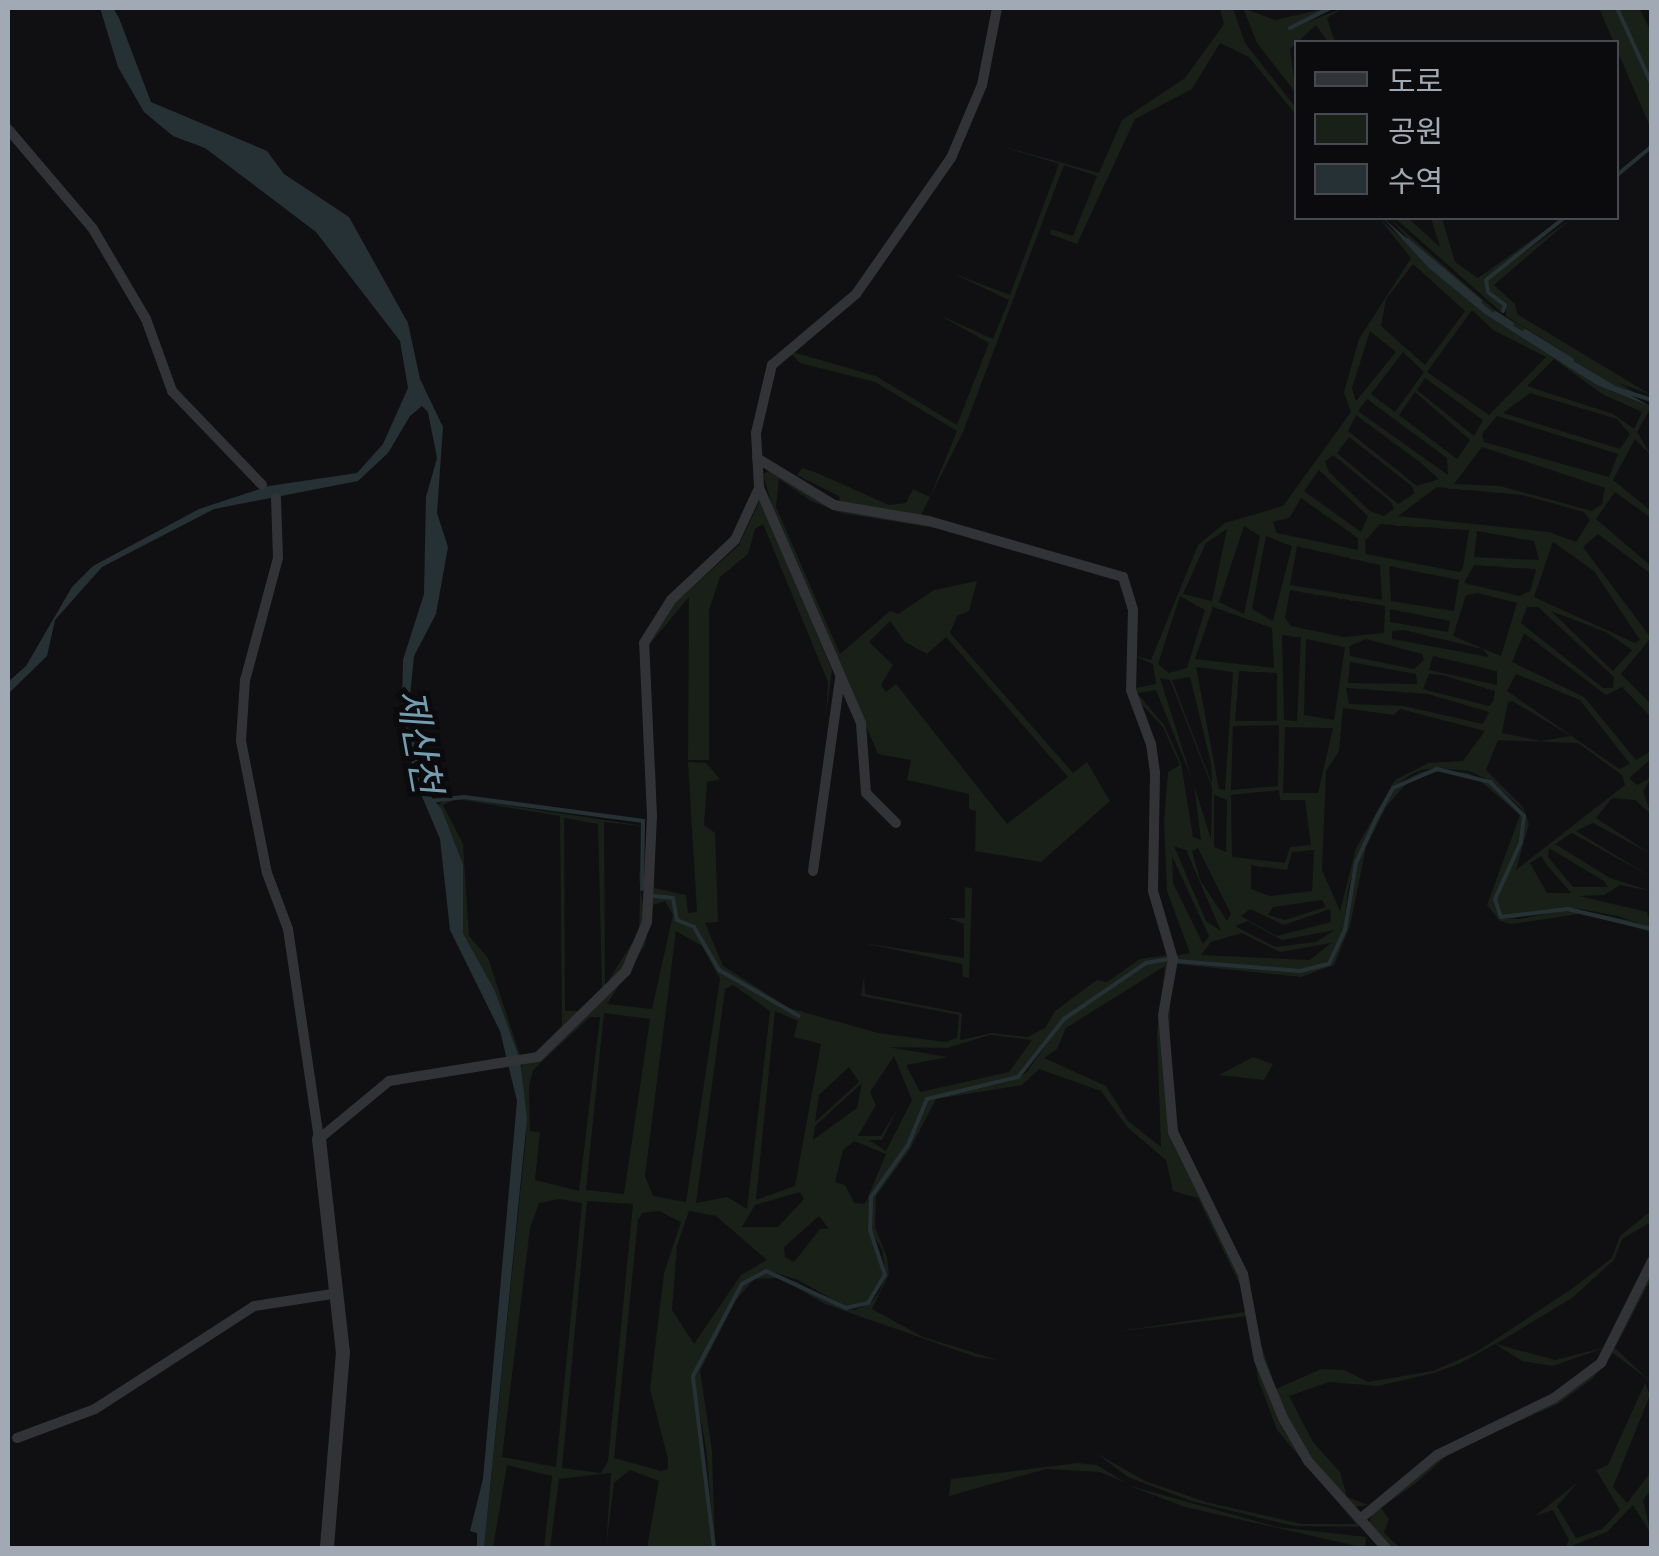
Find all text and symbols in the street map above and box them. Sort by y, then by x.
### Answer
legend [1294,40,1619,220]
text: 도로 [1388,62,1443,98]
text: 공원 [1388,112,1443,148]
text: 수역 [1388,162,1443,198]
water label: 제산천 [388,685,452,797]

